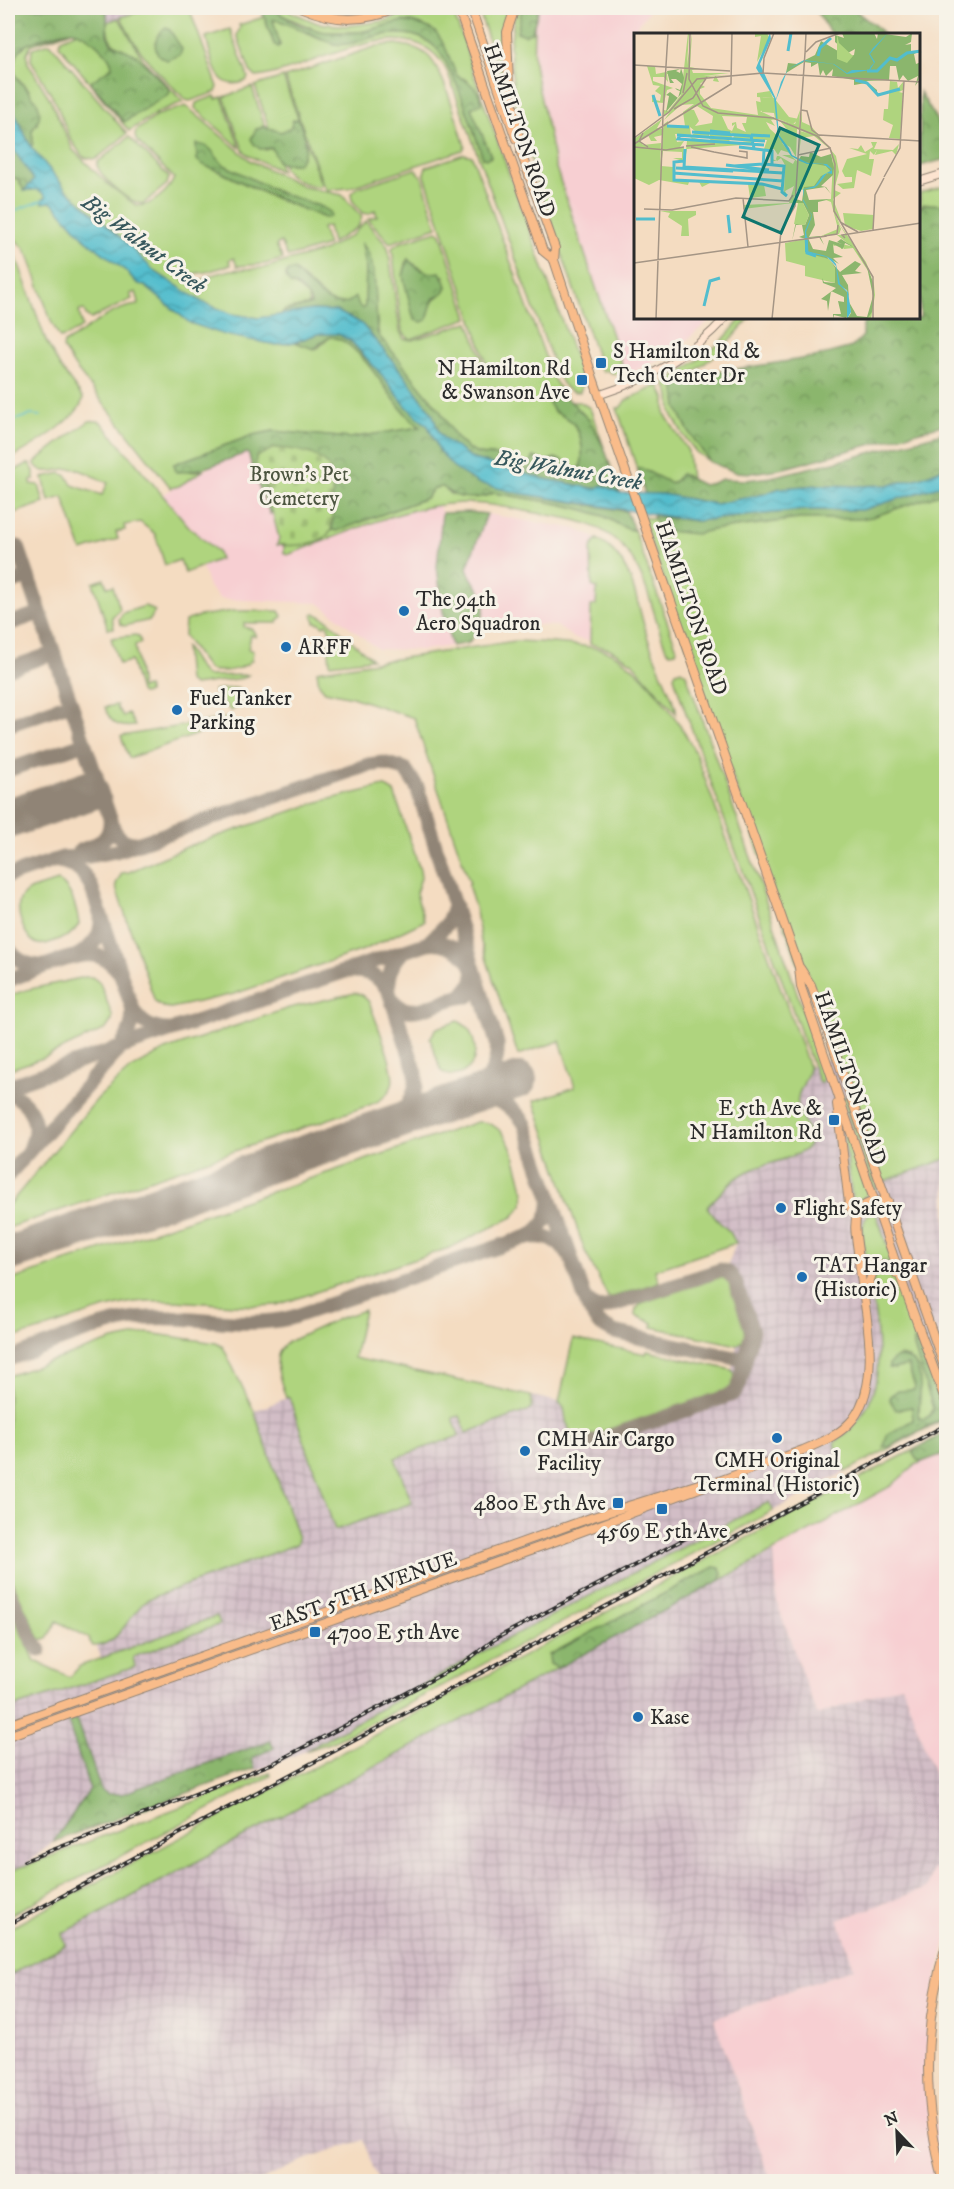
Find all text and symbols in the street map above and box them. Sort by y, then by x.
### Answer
inset map [634,33,921,320]
street label: HAMILTON ROAD [477,40,561,221]
water label: Big Walnut Creek [76,188,212,300]
place label: S Hamilton Rd & Tech Center Dr [613,339,760,389]
place label: N Hamilton Rd & Swanson Ave [437,356,571,406]
marker: S Hamilton Rd & Tech Center Dr [594,356,608,370]
marker: N Hamilton Rd & Swanson Ave [575,373,589,387]
water label: Big Walnut Creek [492,444,645,497]
park label: Brown's Pet Cemetery [249,462,349,512]
street label: HAMILTON ROAD [649,518,733,699]
place label: The 94th Aero Squadron [416,587,541,637]
marker: The 94th Aero Squadron [397,604,411,618]
place label: ARFF [298,635,351,661]
marker: ARFF [279,640,293,654]
place label: Fuel Tanker Parking [189,686,292,736]
marker: Fuel Tanker Parking [170,703,184,717]
street label: HAMILTON ROAD [808,988,892,1169]
place label: E 5th Ave & N Hamilton Rd [689,1096,823,1146]
marker: E 5th Ave & N Hamilton Rd [827,1113,841,1127]
place label: Flight Safety [793,1196,903,1222]
marker: Flight Safety [774,1201,788,1215]
place label: TAT Hangar (Historic) [814,1253,927,1303]
marker: TAT Hangar (Historic) [795,1270,809,1284]
place label: CMH Air Cargo Facility [537,1427,675,1477]
marker: CMH Original Terminal (Historic) [770,1431,784,1445]
marker: CMH Air Cargo Facility [518,1444,532,1458]
place label: CMH Original Terminal (Historic) [694,1448,860,1498]
place label: 4800 E 5th Ave [473,1491,606,1517]
marker: 4800 E 5th Ave [611,1496,625,1510]
marker: 4569 E 5th Ave [655,1502,669,1516]
place label: 4569 E 5th Ave [596,1519,728,1545]
street label: EAST 5TH AVENUE [266,1546,461,1638]
place label: 4700 E 5th Ave [327,1620,460,1646]
marker: 4700 E 5th Ave [308,1625,322,1639]
place label: Kase [650,1705,690,1731]
marker: Kase [631,1710,645,1724]
north arrow [867,2102,927,2162]
text: N [882,2107,901,2131]

